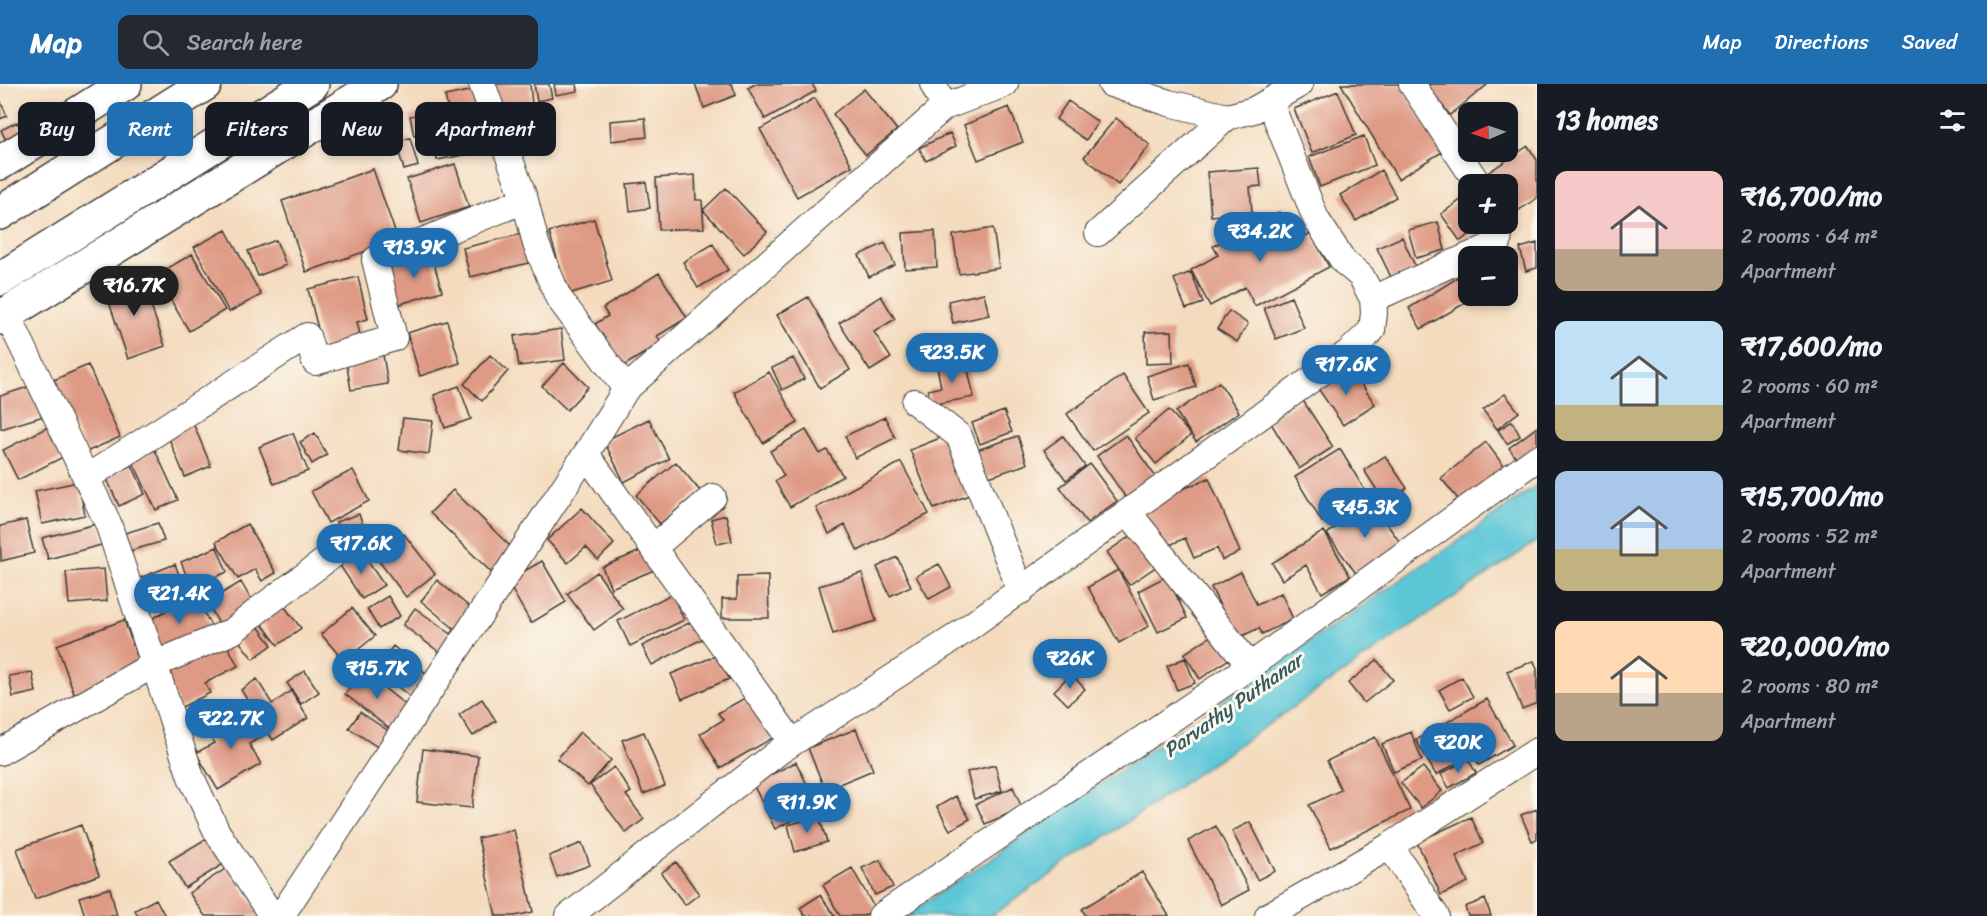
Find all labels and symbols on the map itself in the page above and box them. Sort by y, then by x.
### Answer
north arrow [1458,102,1518,162]
pin: ₹34.2K [1211,212,1309,263]
pin: ₹13.9K [365,228,463,279]
pin: ₹16.7K [85,266,183,317]
pin: ₹23.5K [903,333,1001,384]
pin: ₹17.6K [1297,345,1395,396]
pin: ₹45.3K [1316,488,1414,539]
pin: ₹17.6K [312,524,410,575]
pin: ₹21.4K [130,574,228,625]
pin: ₹26K [1034,639,1106,690]
water label: Parvathy Puthanar [1156,642,1314,767]
pin: ₹15.7K [328,649,426,700]
pin: ₹22.7K [182,699,280,750]
pin: ₹20K [1422,723,1494,774]
pin: ₹11.9K [758,783,856,834]

